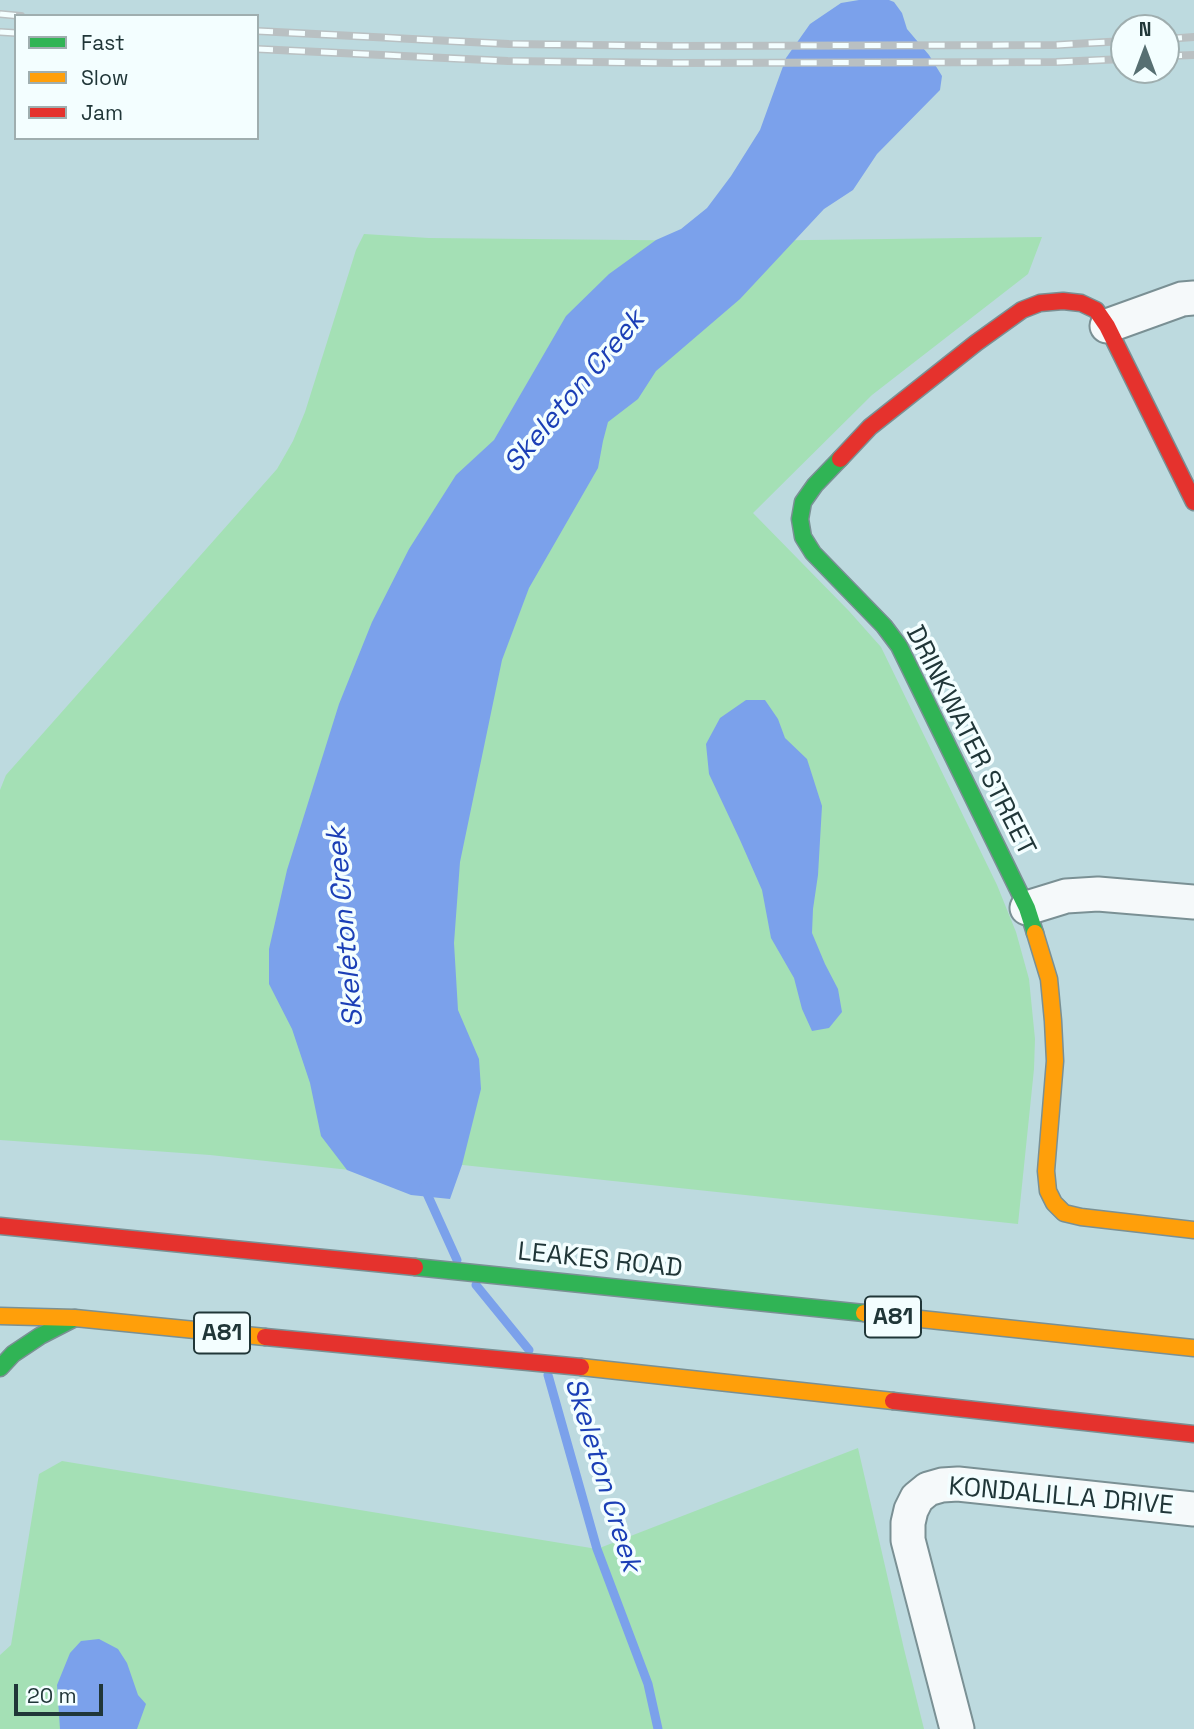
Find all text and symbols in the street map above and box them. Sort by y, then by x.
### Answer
legend [14,14,259,140]
north arrow [1110,14,1180,84]
text: N [1139,17,1151,42]
text: Fast [81,29,125,56]
text: Slow [81,64,129,91]
text: Jam [81,99,123,126]
water label: Skeleton Creek [497,304,653,480]
street label: DRINKWATER STREET [898,621,1042,861]
water label: Skeleton Creek [320,825,372,1029]
street label: LEAKES ROAD [516,1237,684,1285]
road number: A81 [865,1296,921,1338]
road number: A81 [194,1312,250,1353]
water label: Skeleton Creek [557,1374,647,1576]
street label: KONDALILLA DRIVE [947,1472,1175,1522]
scale bar [18,1670,107,1714]
text: 20 m [27,1682,77,1709]

